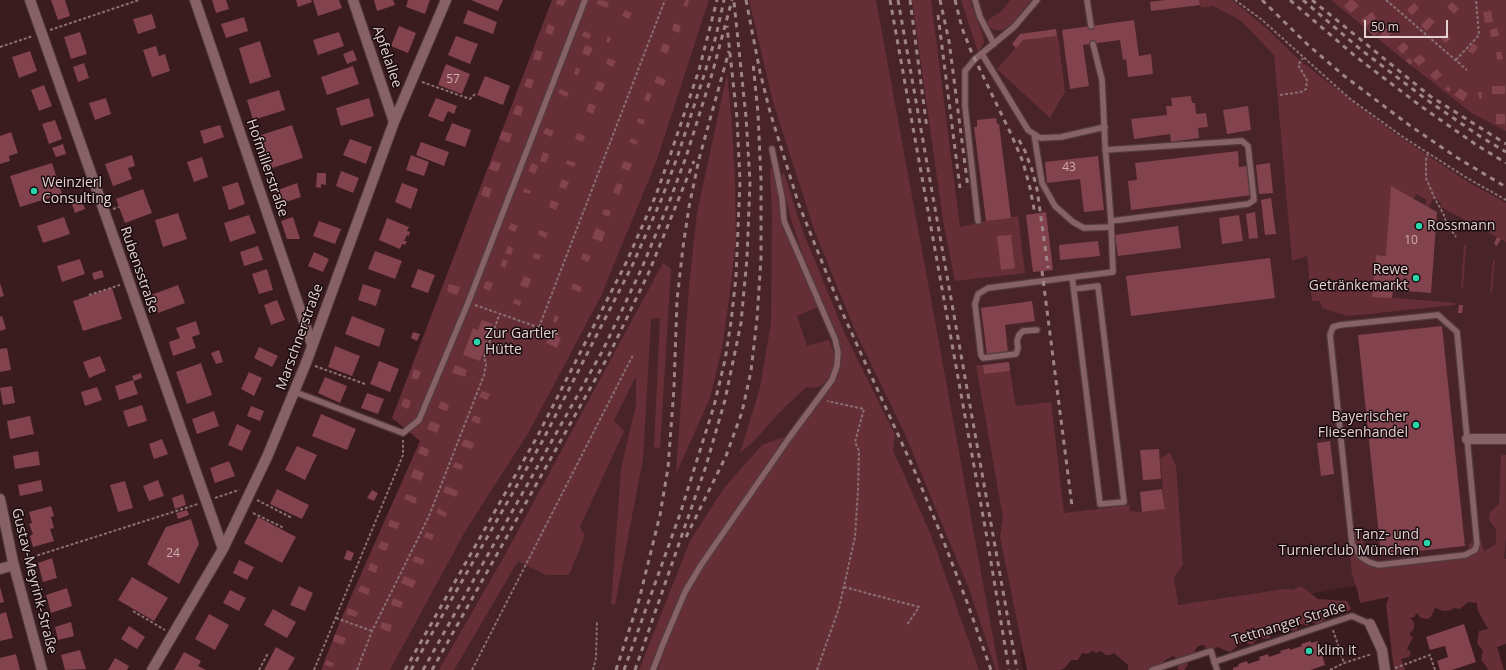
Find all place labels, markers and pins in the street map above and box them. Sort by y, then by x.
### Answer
place label: Weinzierl Consulting [42,175,111,208]
marker: Weinzierl Consulting [29,186,39,196]
place label: Rossmann [1427,218,1495,234]
marker: Rossmann [1414,221,1424,231]
place label: Rewe Getränkemarkt [1309,262,1408,294]
marker: Rewe Getränkemarkt [1411,273,1421,283]
place label: Zur Gartler Hütte [485,326,557,358]
marker: Zur Gartler Hütte [472,337,482,347]
place label: Bayerischer Fliesenhandel [1318,409,1408,442]
marker: Bayerischer Fliesenhandel [1411,420,1421,430]
place label: Tanz- und Turnierclub München [1279,527,1419,560]
marker: Tanz- und Turnierclub München [1422,538,1432,548]
place label: klim it [1317,643,1357,659]
marker: klim it [1304,646,1314,656]

